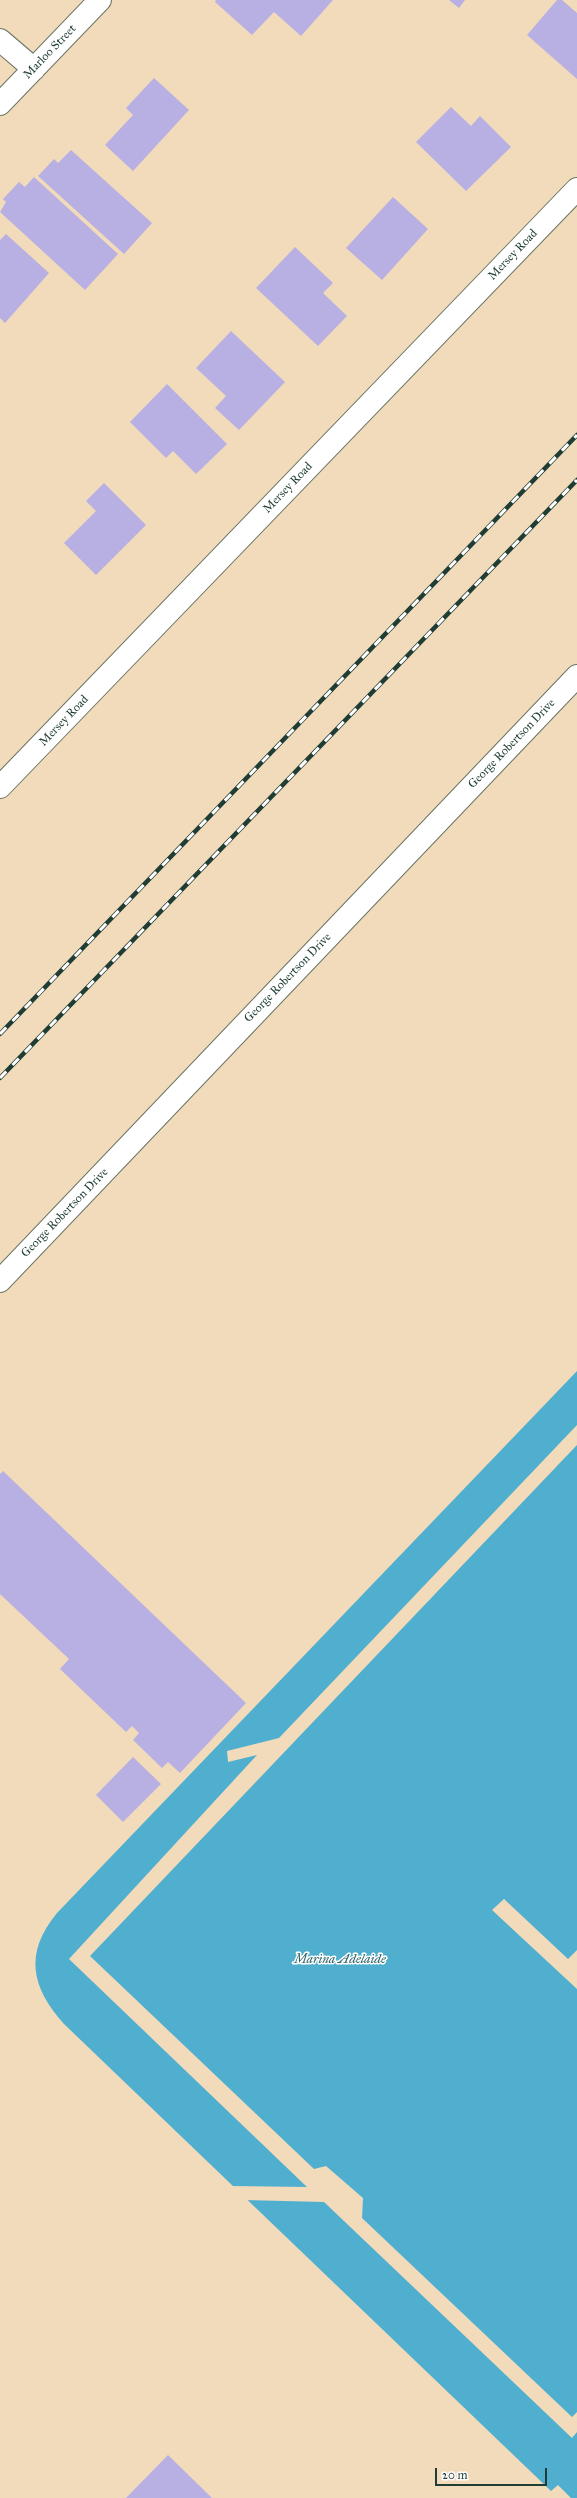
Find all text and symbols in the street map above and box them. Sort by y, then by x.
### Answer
street label: Marloo Street [21,22,79,82]
street label: Mersey Road [485,227,541,283]
street label: Mersey Road [260,460,316,516]
street label: Mersey Road [36,693,92,749]
street label: George Robertson Drive [466,696,558,792]
street label: George Robertson Drive [242,930,334,1026]
street label: George Robertson Drive [19,1165,111,1261]
water label: Marina Adelaide [294,1952,386,1968]
scale bar [437,2460,549,2486]
text: 20 m [442,2468,468,2482]

